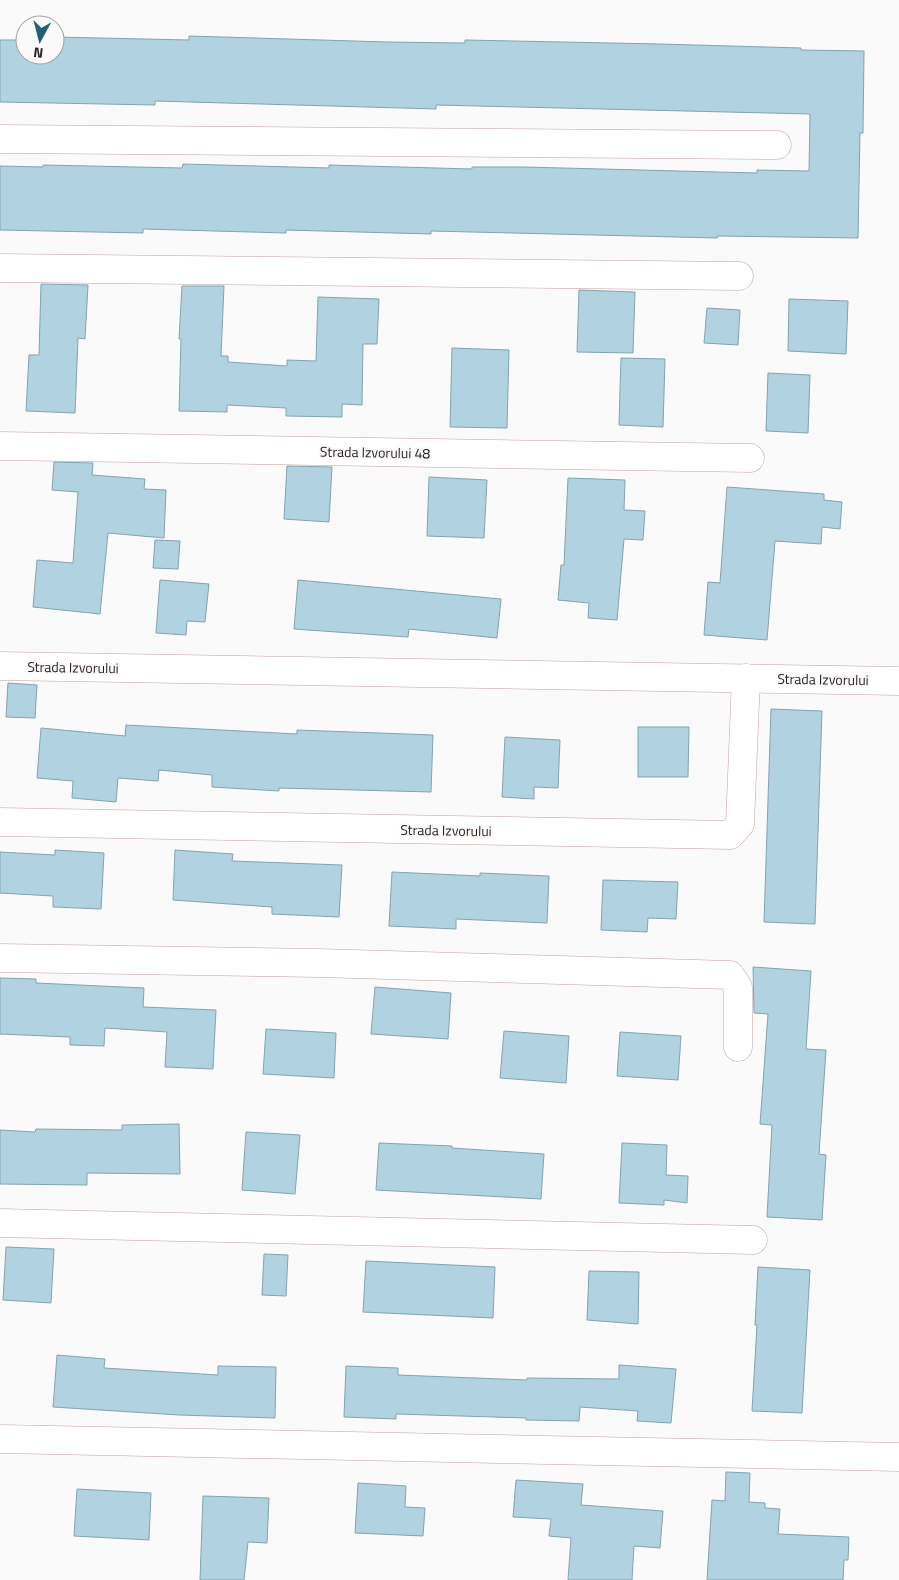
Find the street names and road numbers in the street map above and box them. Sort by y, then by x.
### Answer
street label: Strada Izvorului 48 [320,441,430,463]
street label: Strada Izvorului [27,656,119,678]
street label: Strada Izvorului [777,668,869,690]
street label: Strada Izvorului [400,819,492,841]

